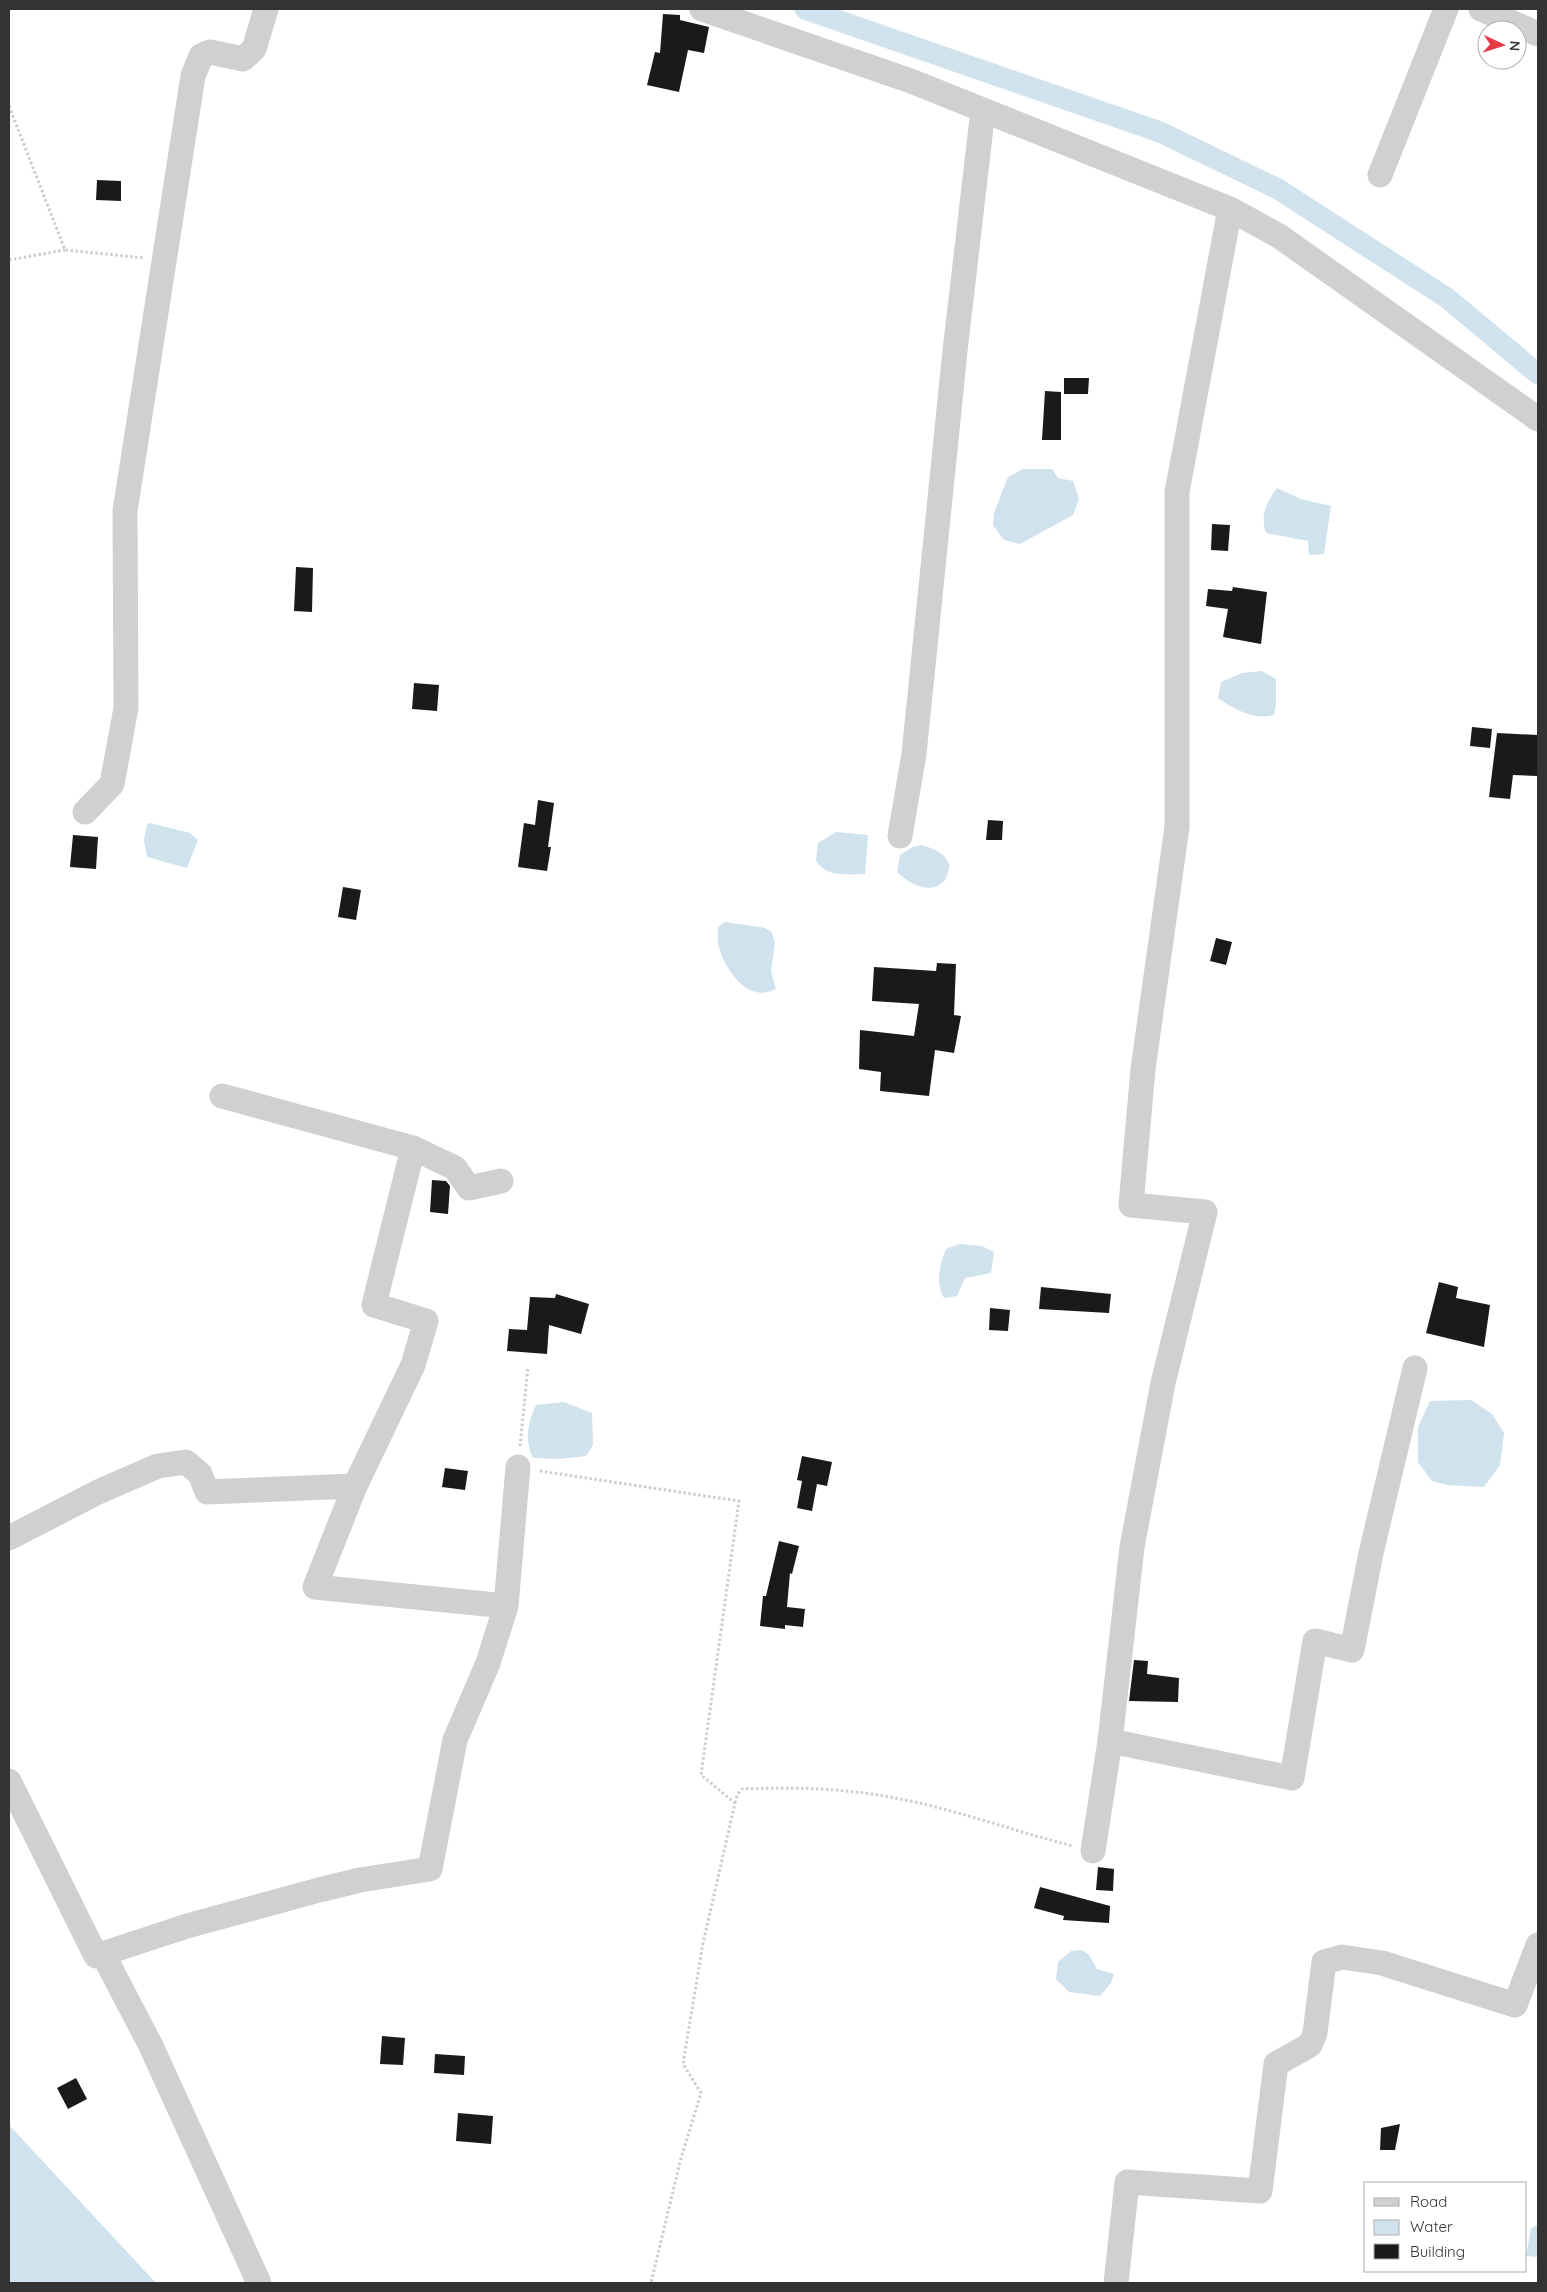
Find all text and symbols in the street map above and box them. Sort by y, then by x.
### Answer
north arrow [1477,20,1527,70]
text: N [1506,40,1524,52]
legend [1364,2182,1527,2272]
text: Road [1410,2192,1447,2211]
text: Water [1410,2217,1453,2236]
text: Building [1410,2242,1465,2261]

